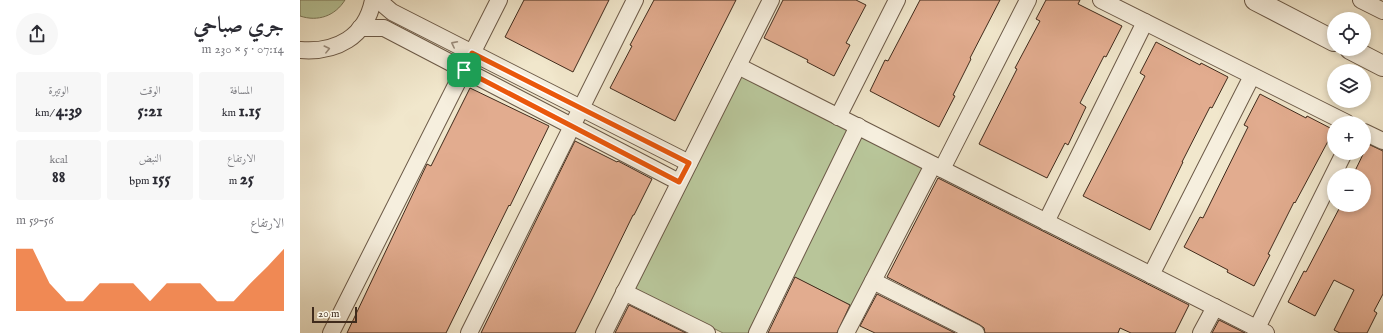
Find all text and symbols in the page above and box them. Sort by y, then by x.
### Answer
text: جري صباحي [193,12,284,40]
map controls [1327,12,1371,212]
button: locate [1327,12,1371,56]
button: share [16,13,58,55]
text: 07:14 · 5 × 230 m [202,41,284,58]
one-way arrow [451,41,459,49]
one-way arrow [324,45,331,53]
pin [447,53,481,87]
icon: arrive [453,59,475,81]
button: layers [1327,64,1371,108]
text: الوتيرة [49,84,69,98]
text: الوقت [139,84,161,98]
text: المسافة [230,84,253,98]
text: 4:39 [56,101,82,122]
text: 5:21 [138,101,162,122]
text: 1.15 [238,101,261,122]
text: /km [35,106,56,120]
text: km [222,106,238,120]
button: + [1327,116,1371,160]
text: النبض [139,152,161,166]
text: الارتفاع [227,152,256,166]
text: kcal [50,153,68,167]
text: 88 [52,167,65,188]
button: − [1327,168,1371,212]
text: 155 [152,169,171,190]
text: 25 [240,169,254,190]
text: bpm [129,174,152,188]
text: m [229,174,240,188]
text: 56–59 m [16,212,54,229]
text: الارتفاع [250,215,284,232]
scale bar [312,305,357,324]
text: 20 m [318,307,339,321]

